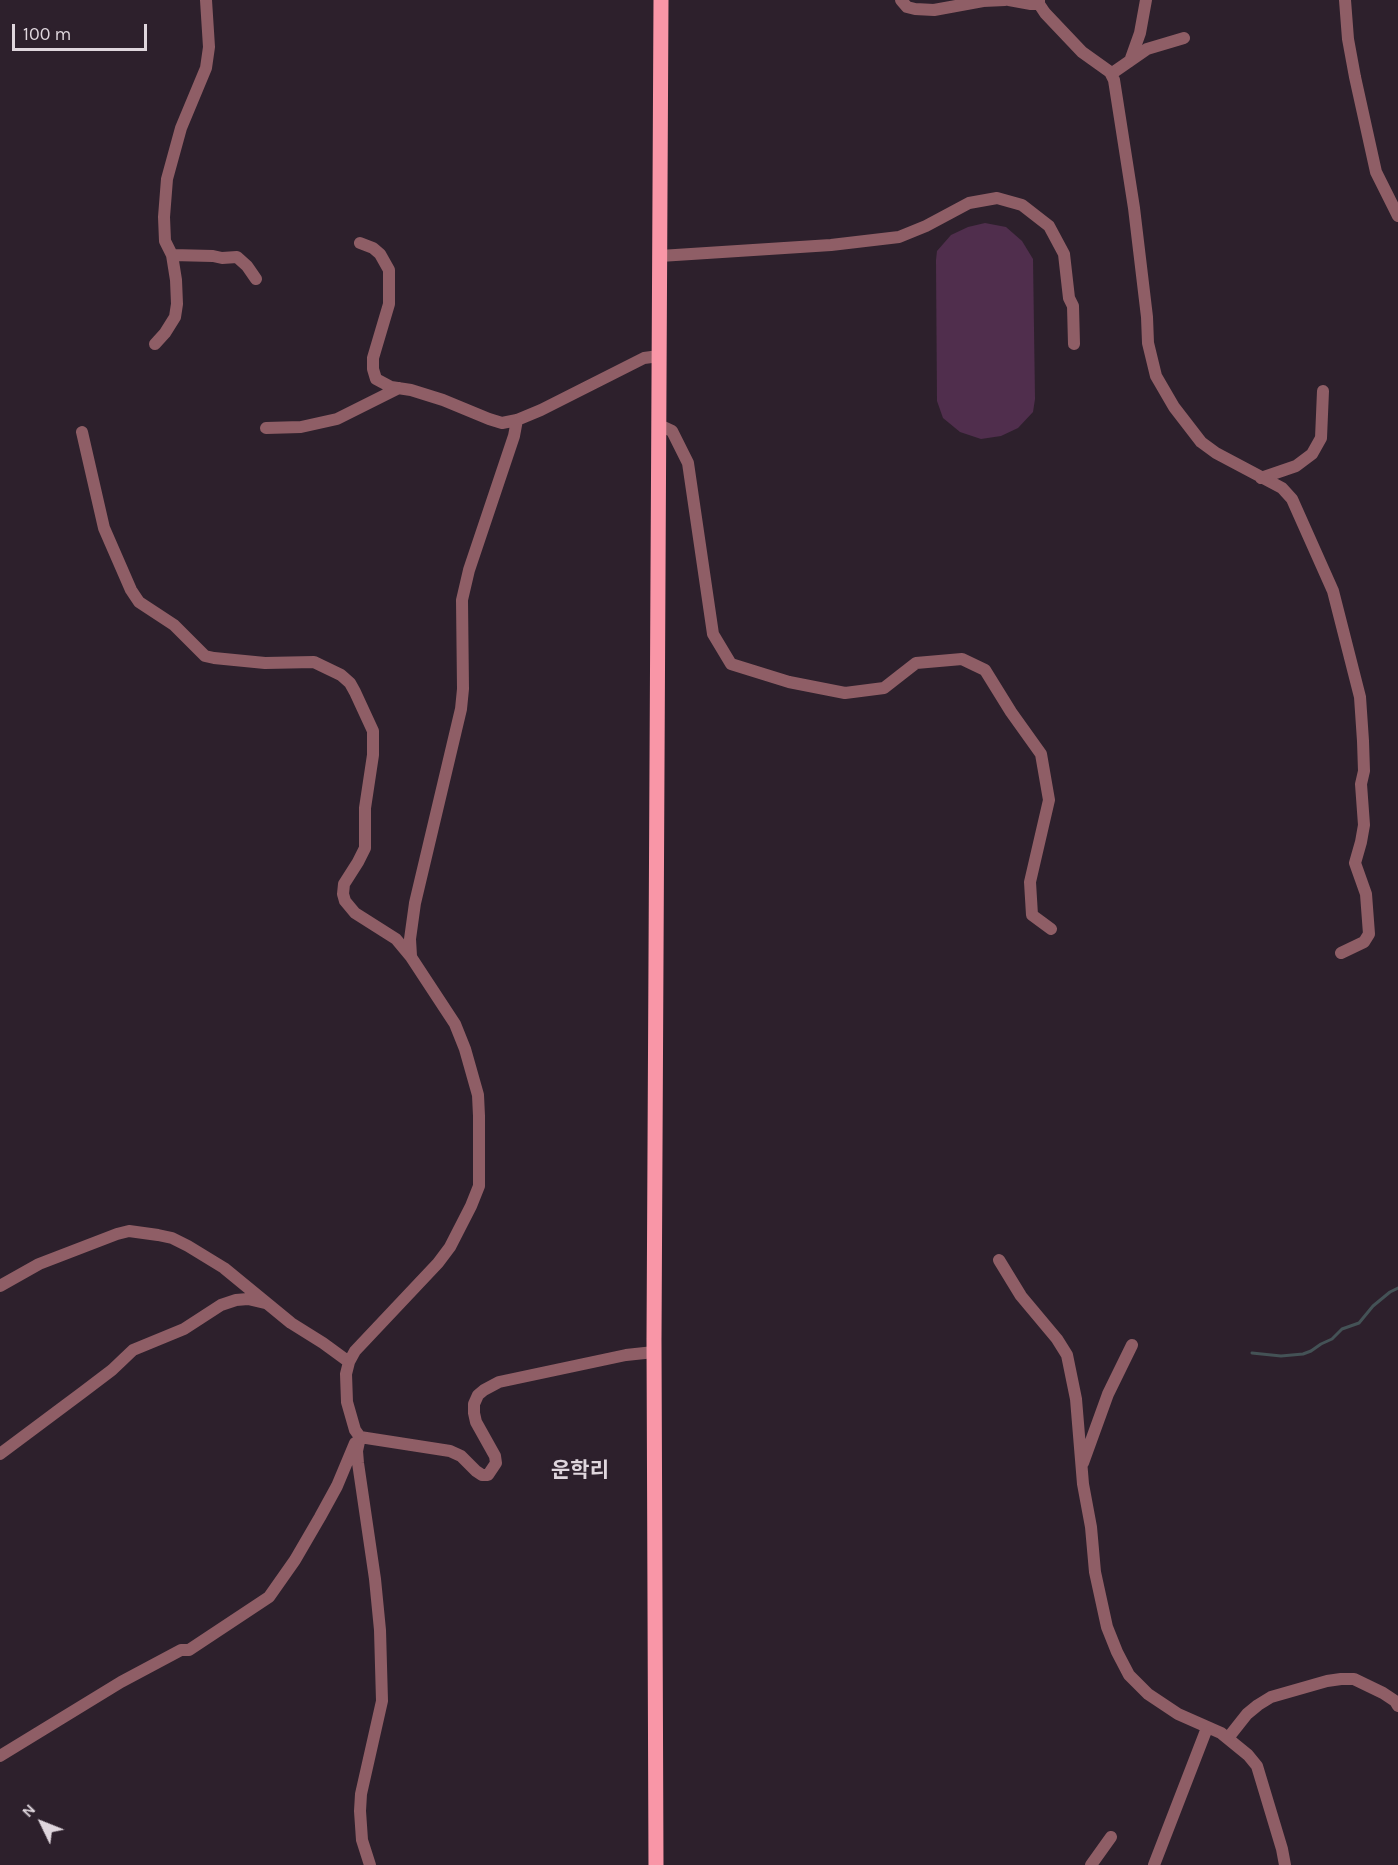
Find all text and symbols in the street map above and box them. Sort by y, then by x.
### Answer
scale bar [15,12,150,50]
text: 100 m [23,23,71,45]
district label: 운학리 [551,1458,609,1484]
north arrow [12,1793,72,1853]
text: N [18,1800,39,1821]

